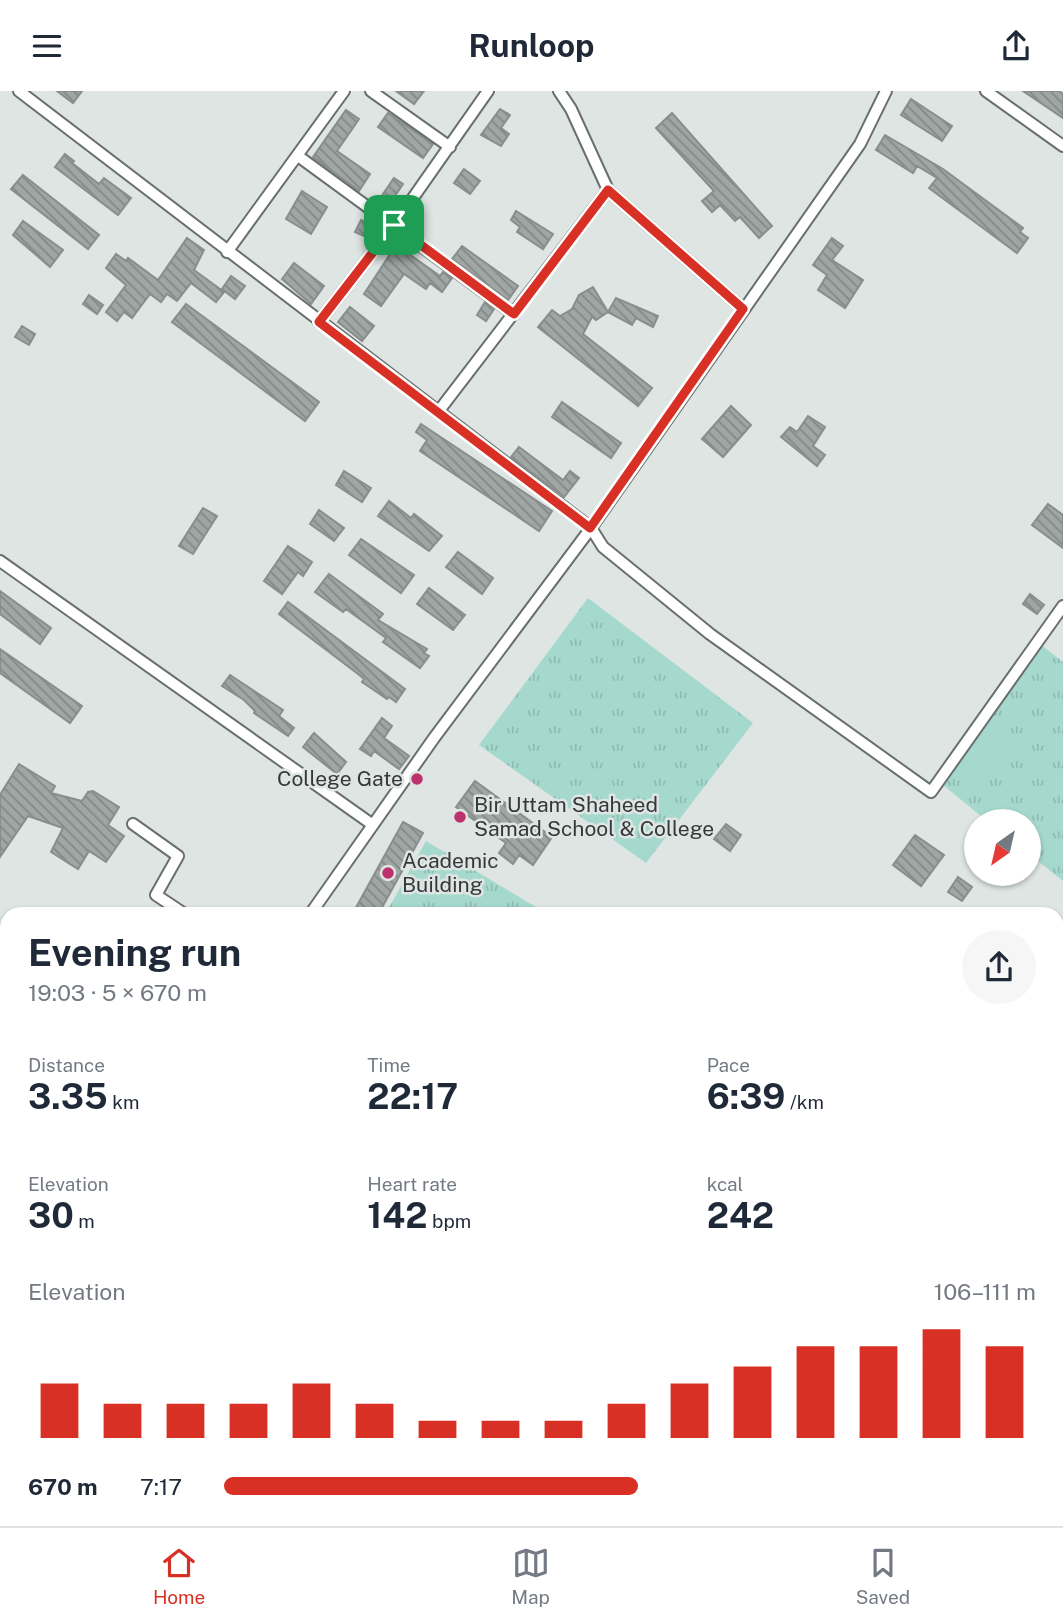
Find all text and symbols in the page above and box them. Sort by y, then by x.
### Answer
icon: menu [28,27,66,65]
text: Runloop [469,27,595,64]
icon: share [997,27,1035,65]
pin [364,195,424,255]
icon: arrive [375,206,413,244]
place label: College Gate [277,766,403,791]
marker: College Gate [409,771,425,787]
place label: Bir Uttam Shaheed Samad School & College [474,792,714,841]
marker: Bir Uttam Shaheed Samad School & College [452,809,468,825]
north arrow [964,809,1041,885]
map controls [964,809,1041,886]
place label: Academic Building [402,848,499,897]
marker: Academic Building [380,865,396,881]
text: Evening run [28,930,241,975]
button: share [962,930,1036,1004]
text: 19:03 · 5 × 670 m [28,979,207,1006]
text: Distance [28,1054,105,1076]
text: Time [367,1054,411,1076]
text: Pace [707,1054,750,1076]
text: 3.35 [28,1076,108,1117]
text: 22:17 [367,1076,458,1117]
text: 6:39 [707,1076,785,1117]
text: km [108,1091,139,1113]
text: /km [785,1091,824,1113]
text: Elevation [28,1173,109,1195]
text: Heart rate [367,1173,457,1195]
text: kcal [707,1173,743,1195]
text: 30 [28,1195,74,1236]
text: 142 [367,1195,428,1236]
text: 242 [707,1195,774,1236]
text: m [74,1210,95,1232]
text: bpm [428,1210,471,1232]
text: Elevation [28,1278,126,1305]
text: 106–111 m [934,1278,1036,1305]
text: 670 m [28,1473,98,1500]
text: 7:17 [140,1473,182,1500]
tab: Home [153,1544,205,1608]
tab: Map [511,1544,550,1608]
tab: Saved [856,1544,910,1608]

